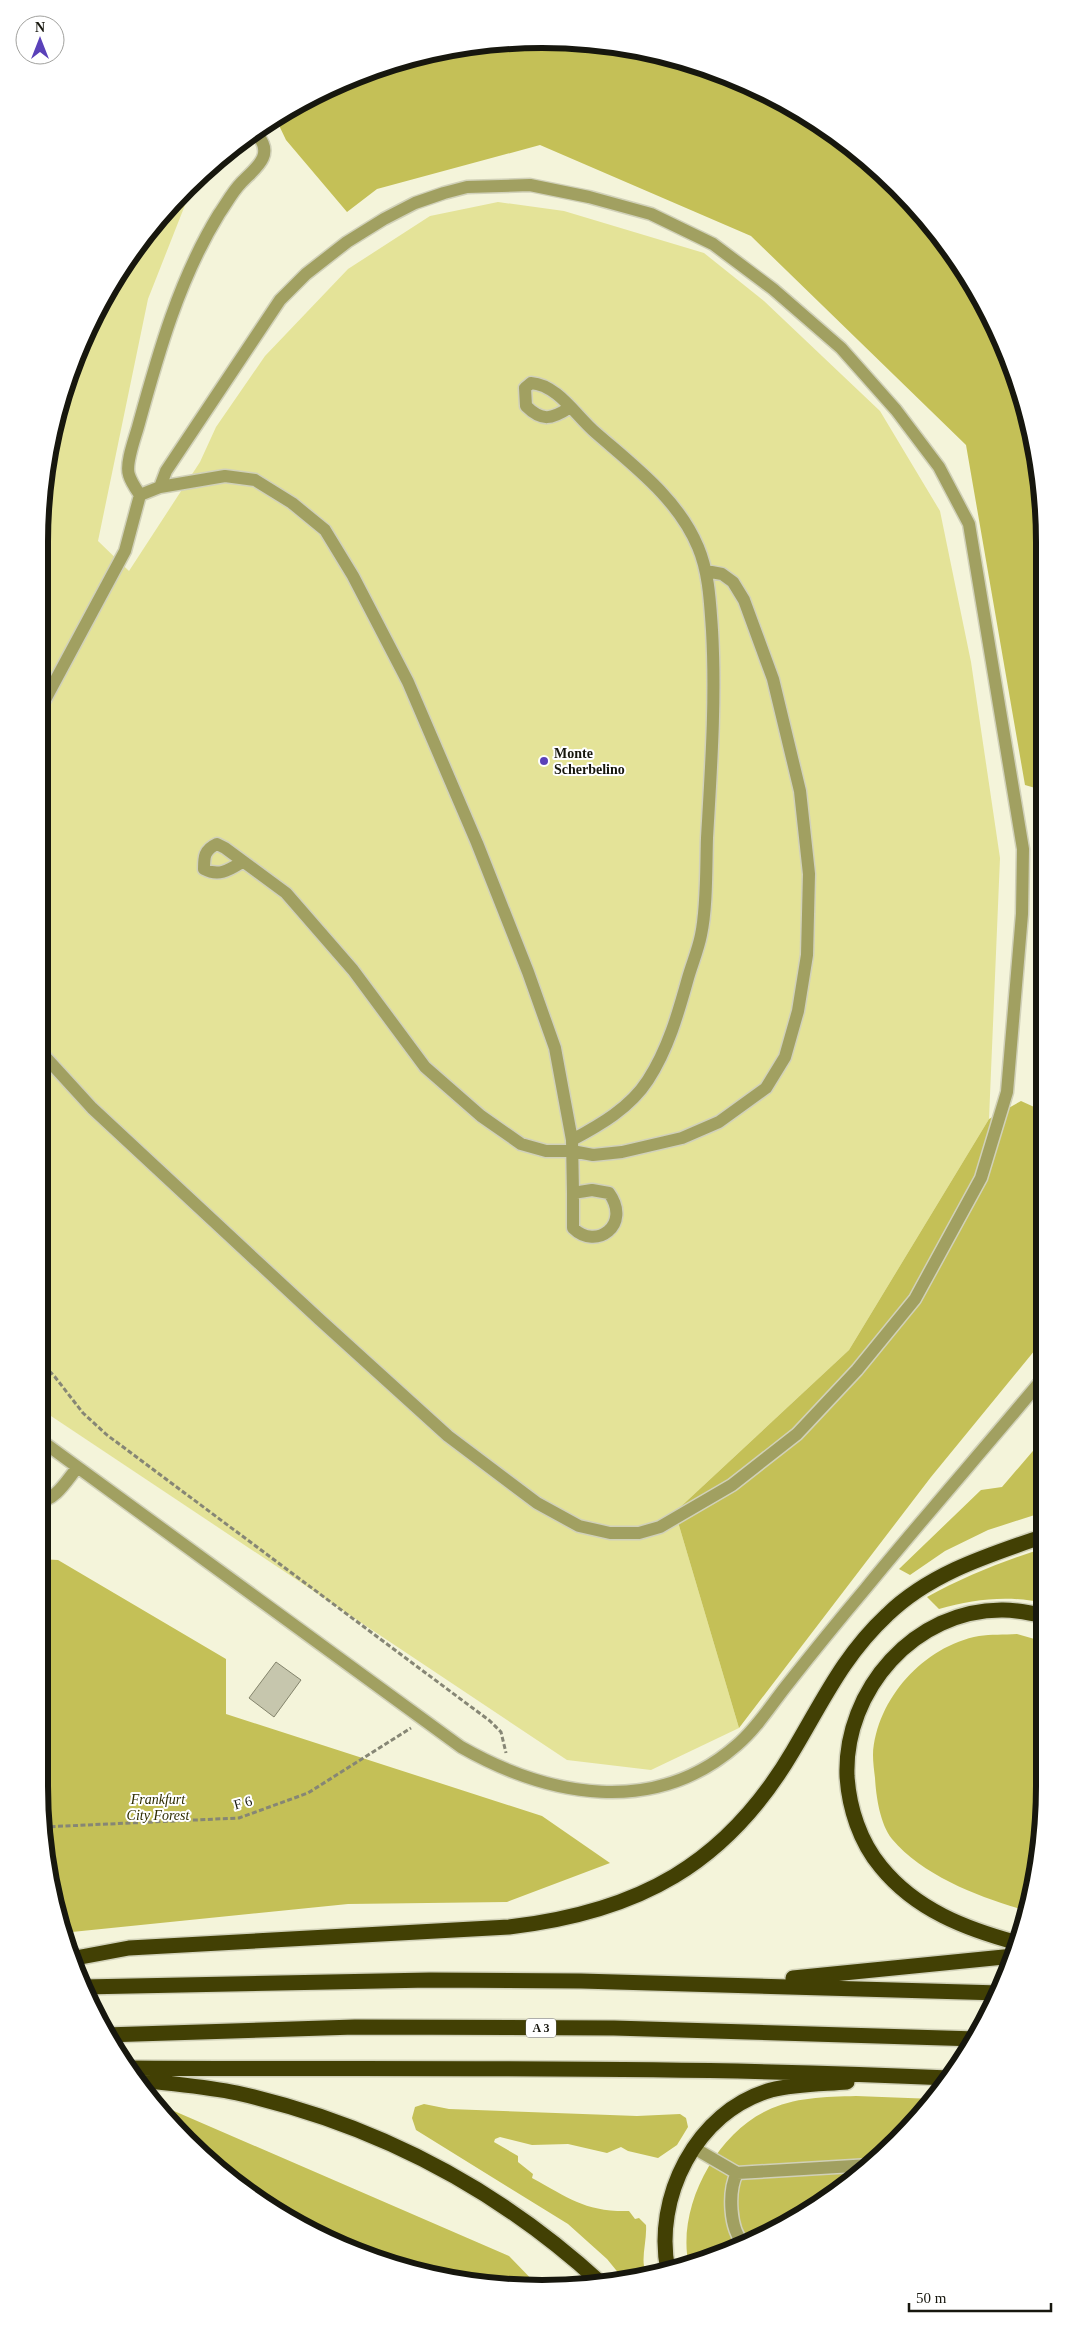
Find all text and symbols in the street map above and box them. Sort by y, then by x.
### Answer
north arrow [15,15,65,65]
text: N [35,20,45,35]
place label: Monte Scherbelino [554,746,625,777]
marker: Monte Scherbelino [538,755,550,767]
park label: Frankfurt City Forest [127,1792,191,1823]
street label: F 6 [232,1793,254,1813]
road number: A 3 [526,2019,556,2038]
scale bar [909,2280,1052,2312]
text: 50 m [916,2290,947,2306]

